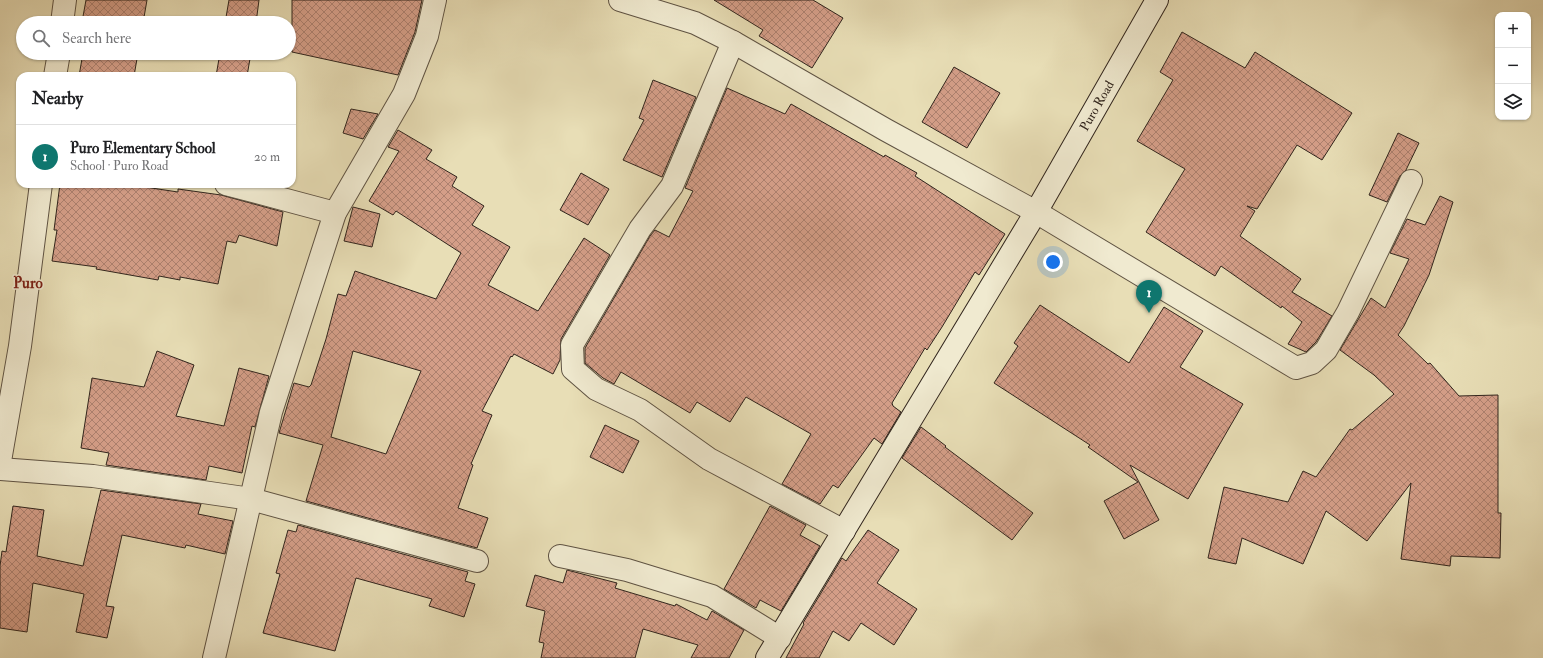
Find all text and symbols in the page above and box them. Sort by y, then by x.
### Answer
map controls [1495,12,1531,120]
button: + [1495,12,1531,48]
search box [16,16,296,60]
icon: search [30,27,52,49]
text: Search here [62,29,131,48]
button: − [1495,48,1531,84]
street label: Puro Road [1076,78,1118,134]
button: layers [1495,84,1531,120]
text: Nearby [32,88,83,109]
text: Puro Elementary School [70,139,216,158]
text: 1 [43,149,47,165]
text: 20 m [254,149,280,165]
text: School · Puro Road [70,158,168,174]
your location [1043,252,1063,272]
district label: Puro [13,274,43,293]
pin: 1 [1136,280,1162,313]

